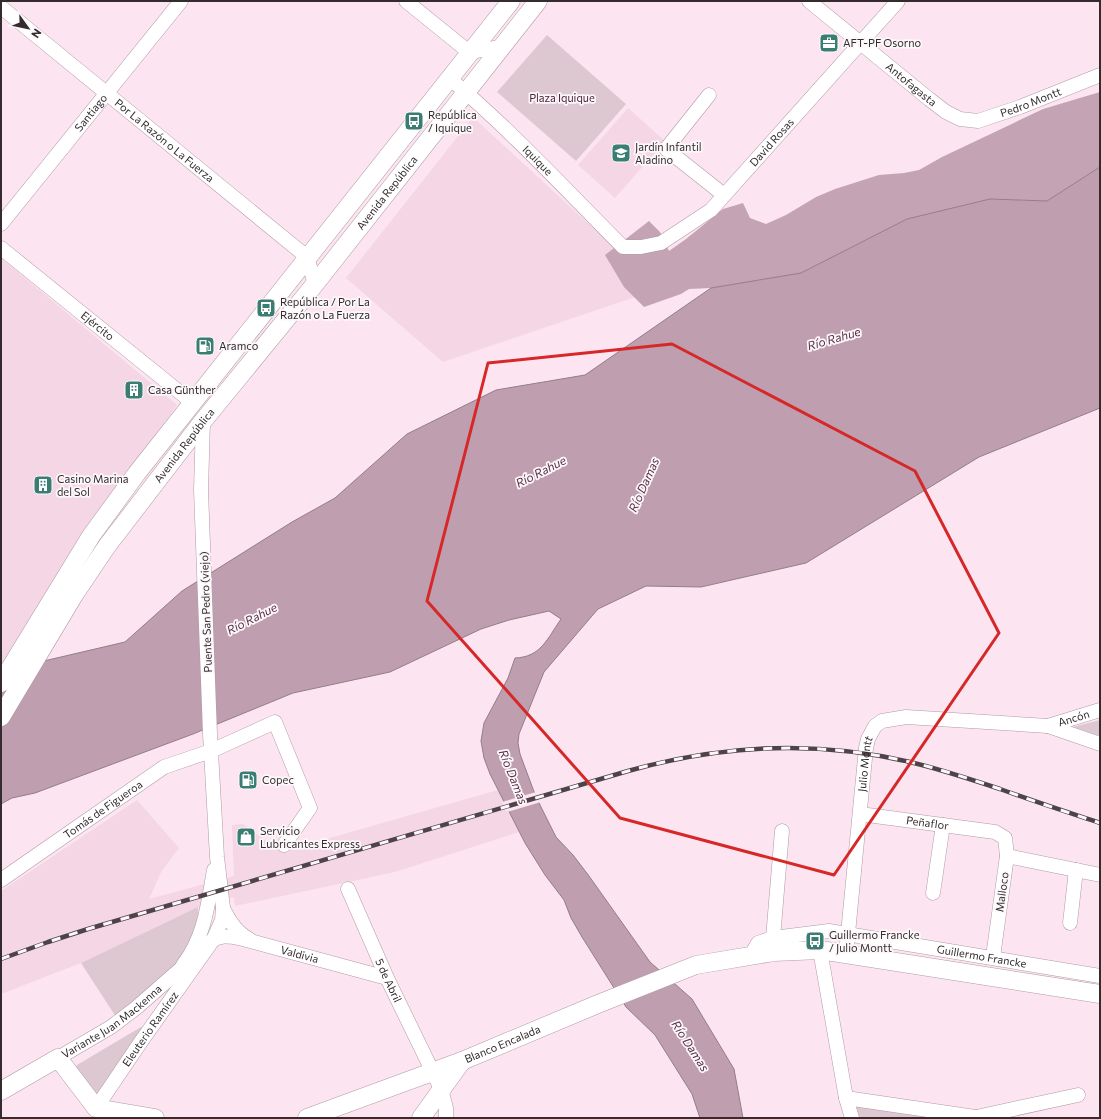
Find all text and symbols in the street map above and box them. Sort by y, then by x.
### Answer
north arrow [8,8,48,48]
text: N [29,27,45,41]
office icon: AFT-PF Osorno [818,32,840,54]
place label: AFT-PF Osorno [843,36,922,49]
street label: Antofagasta [884,60,940,109]
street label: Pedro Montt [998,84,1063,119]
street label: Santiago [72,91,110,134]
park label: Plaza Iquique [529,91,595,104]
street label: Por La Razón o La Fuerza [113,96,217,184]
place label: República / Iquique [428,108,477,134]
bus stop icon: República / Iquique [403,110,425,132]
street label: David Rosas [746,115,796,169]
place label: Jardín Infantil Aladino [635,140,702,166]
street label: Iquique [520,142,556,178]
school or university icon: Jardín Infantil Aladino [610,142,632,164]
street label: Avenida República [353,153,420,232]
place label: República / Por La Razón o La Fuerza [280,295,370,321]
bus stop icon: República / Por La Razón o La Fuerza [255,297,277,319]
street label: Ejército [79,308,117,343]
water label: Río Rahue [805,324,863,352]
fuel station icon: Aramco [194,335,216,357]
place label: Aramco [219,339,259,352]
building icon: Casa Günther [123,379,145,401]
place label: Casa Günther [148,383,216,396]
street label: Avenida República [151,405,217,485]
water label: Río Rahue [513,452,569,490]
water label: Río Damas [625,455,661,514]
place label: Casino Marina del Sol [57,472,129,498]
building icon: Casino Marina del Sol [32,474,54,496]
street label: Puente San Pedro (viejo) [197,551,214,673]
water label: Río Rahue [224,599,280,637]
street label: Ancón [1056,707,1091,729]
street label: Julio Montt [855,733,875,792]
water label: Río Damas [497,747,531,807]
fuel station icon: Copec [237,769,259,791]
place label: Copec [262,773,294,786]
street label: Tomás de Figueroa [61,777,145,841]
street label: Peñaflor [905,813,950,832]
place label: Servicio Lubricantes Express [260,824,360,850]
shop icon: Servicio Lubricantes Express [235,826,257,848]
street label: Malloco [992,871,1011,913]
place label: Guillermo Francke / Julio Montt [829,928,920,955]
bus stop icon: Guillermo Francke / Julio Montt [804,930,826,952]
street label: Guillermo Francke [936,942,1028,970]
street label: Valdivia [279,943,320,965]
street label: 5 de Abril [373,956,405,1004]
street label: Variante Juan Mackenna [59,982,164,1061]
street label: Eleuterio Ramírez [119,988,181,1069]
water label: Río Damas [669,1017,713,1074]
street label: Blanco Encalada [462,1022,542,1065]

